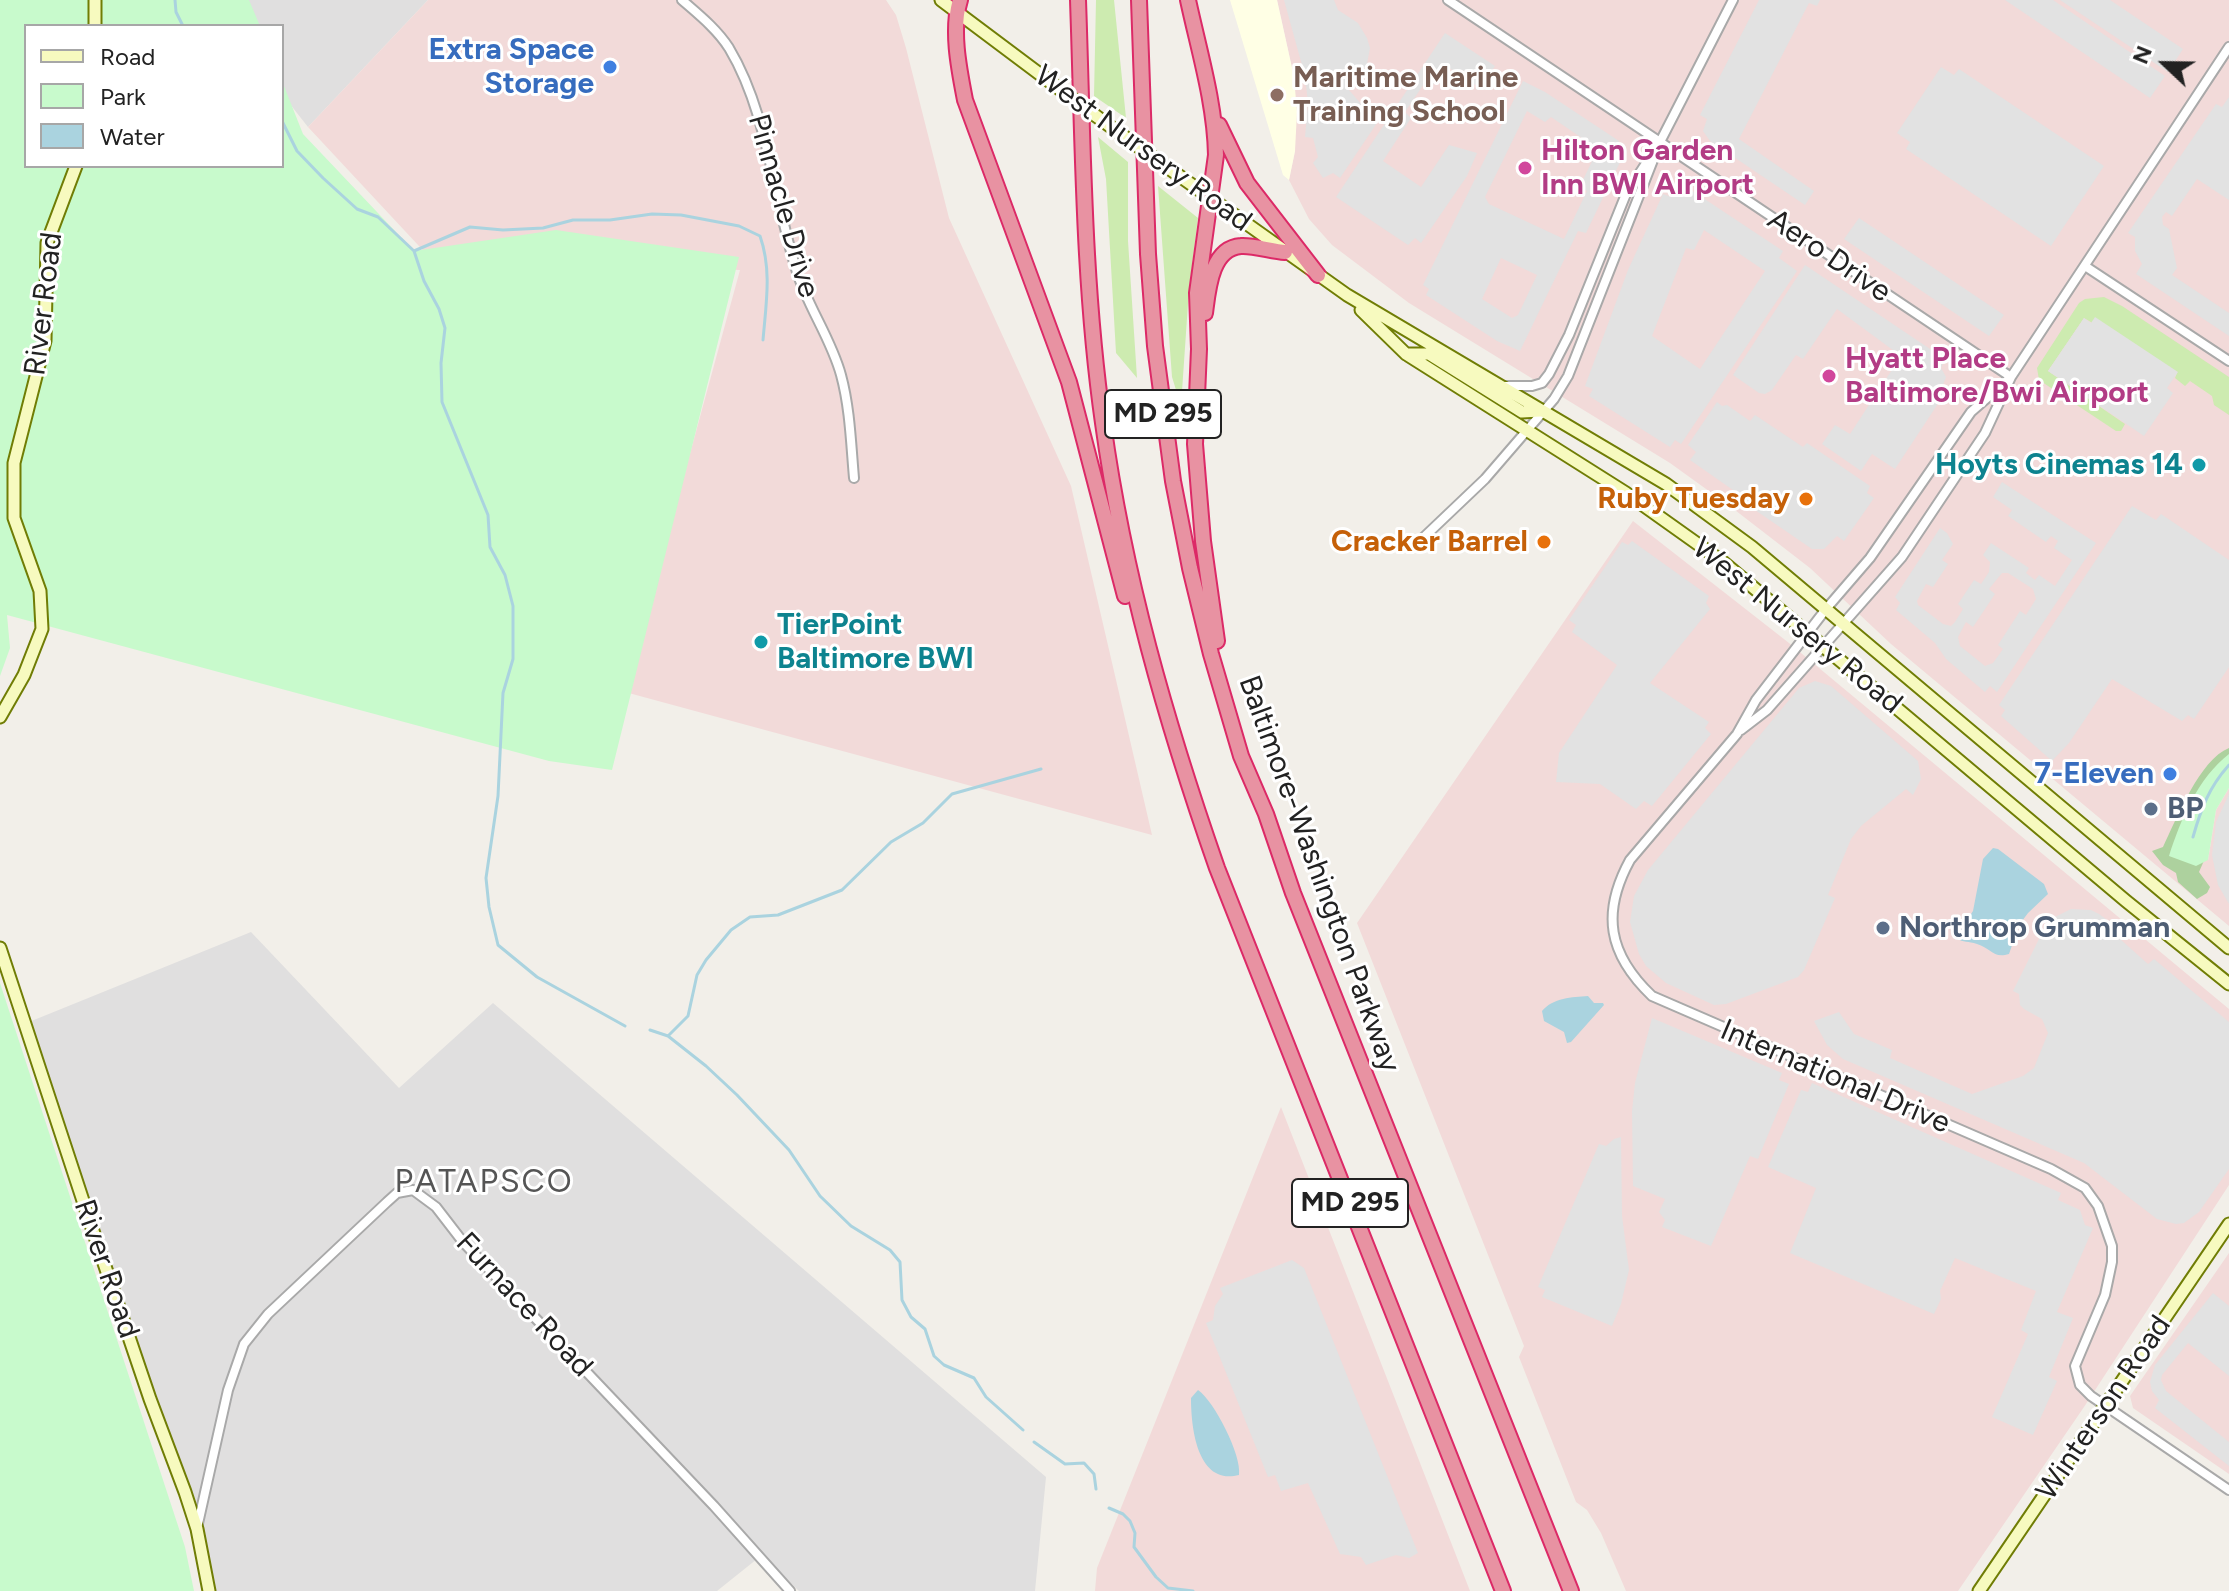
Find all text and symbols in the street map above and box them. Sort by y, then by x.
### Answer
legend [24,24,284,168]
north arrow [2125,24,2205,104]
place label: Extra Space Storage [428,32,594,102]
text: Road [100,42,155,71]
text: N [2127,42,2158,68]
marker: Extra Space Storage [601,58,619,76]
street label: West Nursery Road [1027,58,1259,240]
place label: Maritime Marine Training School [1293,60,1518,130]
text: Park [100,82,146,111]
marker: Maritime Marine Training School [1268,86,1286,104]
street label: Pinnacle Drive [740,110,826,302]
text: Water [100,122,165,151]
place label: Hilton Garden Inn BWI Airport [1541,133,1754,204]
marker: Hilton Garden Inn BWI Airport [1516,159,1534,177]
street label: Aero Drive [1761,202,1897,310]
street label: River Road [17,230,71,378]
place label: Hyatt Place Baltimore/Bwi Airport [1845,341,2149,412]
marker: Hyatt Place Baltimore/Bwi Airport [1820,367,1838,385]
road number: MD 295 [1105,390,1221,438]
place label: Hoyts Cinemas 14 [1935,447,2183,483]
marker: Hoyts Cinemas 14 [2190,456,2208,474]
place label: Ruby Tuesday [1597,481,1790,517]
marker: Ruby Tuesday [1797,490,1815,508]
place label: Cracker Barrel [1331,524,1528,560]
street label: West Nursery Road [1685,530,1909,722]
marker: Cracker Barrel [1535,533,1553,551]
place label: TierPoint Baltimore BWI [777,607,974,678]
marker: TierPoint Baltimore BWI [752,633,770,651]
street label: Baltimore-Washington Parkway [1230,671,1408,1077]
place label: 7-Eleven [2034,756,2154,792]
marker: 7-Eleven [2161,765,2179,783]
place label: BP [2167,791,2203,827]
marker: BP [2142,800,2160,818]
place label: Northrop Grumman [1899,910,2170,946]
marker: Northrop Grumman [1874,919,1892,937]
street label: International Drive [1715,1012,1955,1142]
district label: PATAPSCO [395,1164,573,1202]
road number: MD 295 [1292,1179,1408,1227]
street label: River Road [66,1195,146,1343]
street label: Furnace Road [448,1225,600,1385]
street label: Winterson Road [2029,1309,2179,1507]

